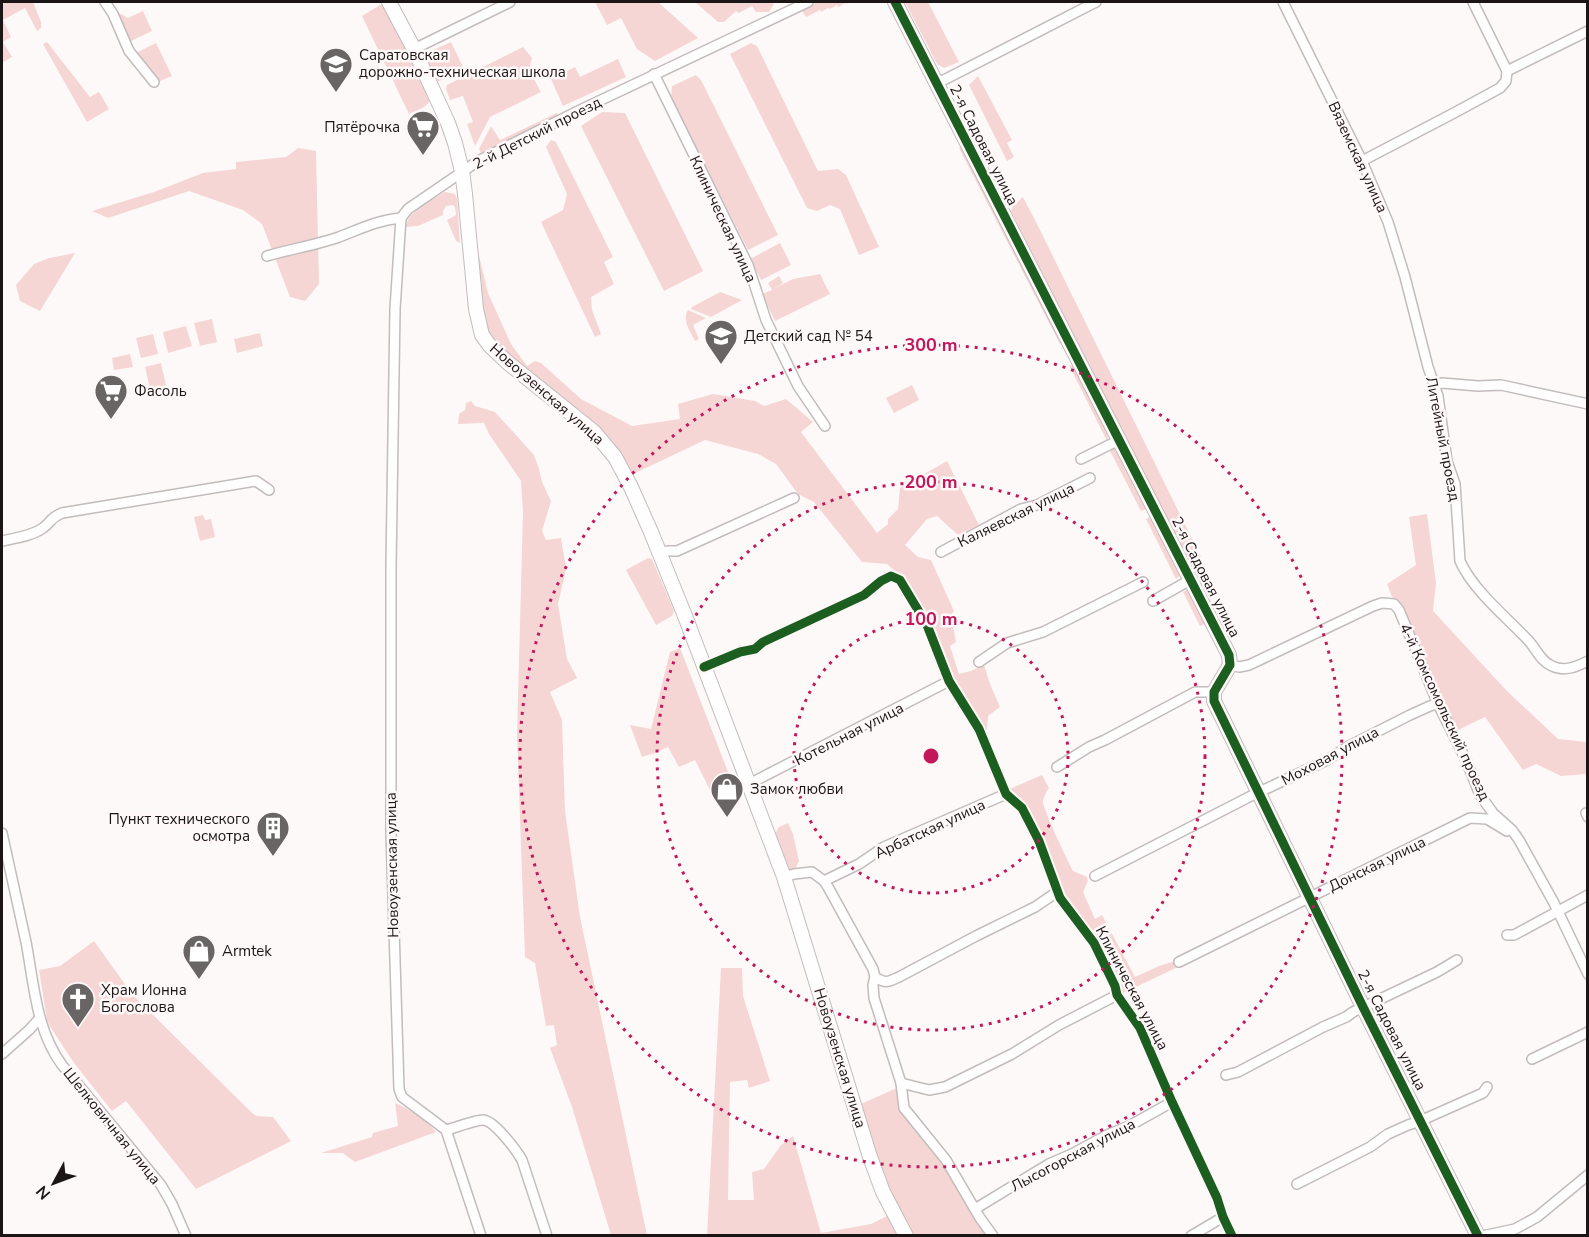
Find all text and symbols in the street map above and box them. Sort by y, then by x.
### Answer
place label: Саратовская дорожно-техническая школа [359,45,566,82]
school or university icon: Саратовская дорожно-техническая школа [318,46,354,93]
street label: 2-я Садовая улица [945,81,1023,209]
street label: 2-й Детский проезд [469,92,605,174]
street label: Вяземская улица [1323,98,1393,216]
supermarket icon: Пятёрочка [405,109,441,156]
place label: Пятёрочка [324,117,400,137]
street label: Клиническая улица [685,152,761,286]
school or university icon: Детский сад № 54 [703,318,739,365]
place label: Детский сад № 54 [744,326,873,346]
text: 300 m [904,333,958,357]
street label: Новоузенская улица [486,339,608,449]
supermarket icon: Фасоль [93,373,129,420]
street label: Литейный проезд [1421,375,1465,503]
place label: Фасоль [134,381,187,401]
text: 200 m [904,470,958,494]
street label: Каляевская улица [954,478,1078,552]
street label: 2-я Садовая улица [1167,513,1245,641]
text: 100 m [904,607,958,631]
street label: 4-й Комсомольский проезд [1395,620,1495,804]
street label: Котельная улица [791,698,907,770]
street label: Моховая улица [1278,722,1382,790]
centre of rings [921,746,941,766]
shop icon: Замок любви [709,771,745,818]
place label: Замок любви [750,779,843,799]
street label: Новоузенская улица [381,792,403,938]
street label: Арбатская улица [871,795,989,863]
place label: Пункт технического осмотра [108,809,250,846]
building icon: Пункт технического осмотра [255,810,291,857]
street label: Донская улица [1325,832,1429,896]
street label: Клиническая улица [1091,922,1173,1054]
shop icon: Armtek [181,933,217,980]
place label: Armtek [222,941,272,961]
street label: 2-я Садовая улица [1353,966,1431,1094]
place label: Храм Ионна Богослова [101,980,187,1017]
church icon: Храм Ионна Богослова [60,981,96,1028]
street label: Новоузенская улица [809,985,871,1131]
street label: Шелковичная улица [59,1063,165,1189]
street label: Лысогорская улица [1007,1114,1139,1196]
north arrow [24,1153,84,1213]
text: N [31,1180,56,1204]

